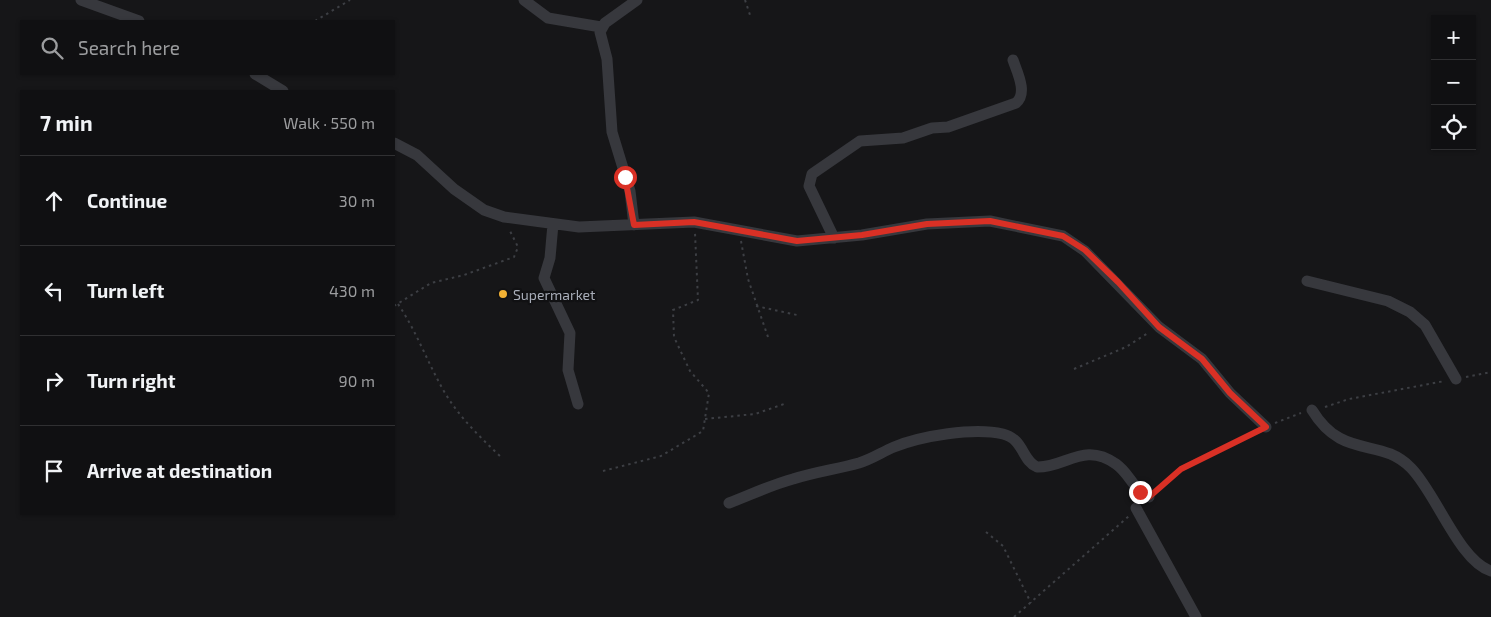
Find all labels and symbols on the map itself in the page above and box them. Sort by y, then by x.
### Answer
route start [614,166,637,189]
place label: Supermarket [513,286,595,303]
marker: Supermarket [497,288,509,300]
route end [1129,481,1152,504]

